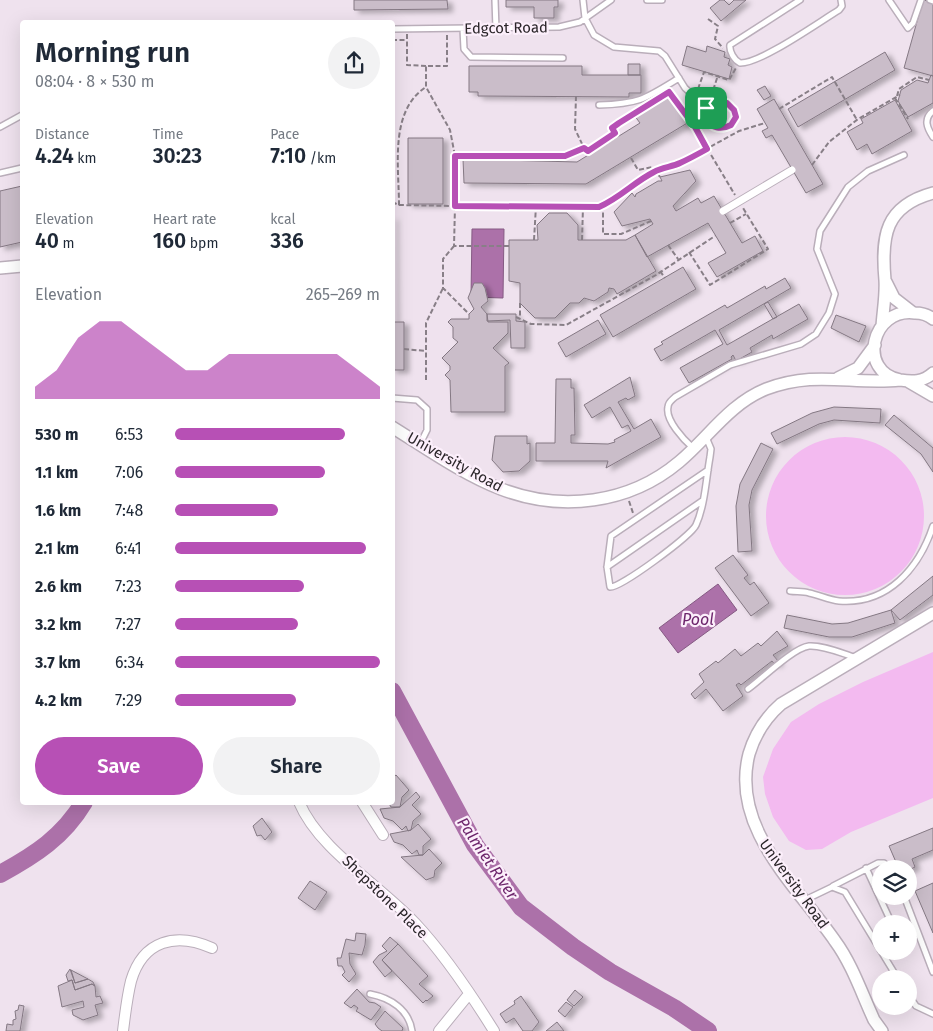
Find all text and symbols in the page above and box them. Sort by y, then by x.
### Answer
street label: Edgcot Road [464,18,548,38]
text: Morning run [35,36,190,69]
button: share [328,37,380,89]
text: 08:04 · 8 × 530 m [35,72,154,91]
pin [685,87,727,129]
icon: arrive [692,94,720,122]
text: Distance [35,126,89,143]
text: Time [153,126,183,143]
text: Pace [270,126,299,143]
text: 4.24 [35,143,74,169]
text: 30:23 [153,143,202,169]
text: 7:10 [270,143,306,169]
text: km [74,150,97,167]
text: /km [306,150,336,167]
text: Elevation [35,211,94,228]
text: Heart rate [153,211,216,228]
text: kcal [270,211,296,228]
text: 40 [35,228,59,254]
text: 160 [153,228,186,254]
text: 336 [270,228,304,254]
text: m [59,235,75,252]
text: bpm [186,235,218,252]
text: Elevation [35,285,102,304]
text: 265–269 m [306,285,380,304]
text: 530 m [35,425,78,444]
text: 6:53 [115,425,143,444]
street label: University Road [404,428,506,496]
text: 1.1 km [35,463,78,482]
text: 7:06 [115,463,143,482]
text: 1.6 km [35,501,81,520]
text: 7:48 [115,501,143,520]
text: 2.1 km [35,539,79,558]
text: 6:41 [115,539,142,558]
text: 2.6 km [35,577,82,596]
text: 7:23 [115,577,142,596]
water label: Pool [682,610,714,629]
text: 3.2 km [35,615,82,634]
text: 7:27 [115,615,141,634]
text: 3.7 km [35,653,81,672]
text: 6:34 [115,653,144,672]
text: 4.2 km [35,691,82,710]
text: 7:29 [115,691,142,710]
button: Save [35,737,203,795]
button: Share [213,737,380,795]
water label: Palmiet River [453,814,522,904]
street label: University Road [755,836,833,932]
street label: Shepstone Place [338,852,432,942]
map controls [872,860,917,1015]
button: layers [872,860,917,905]
button: + [872,915,917,960]
button: − [872,970,917,1015]

